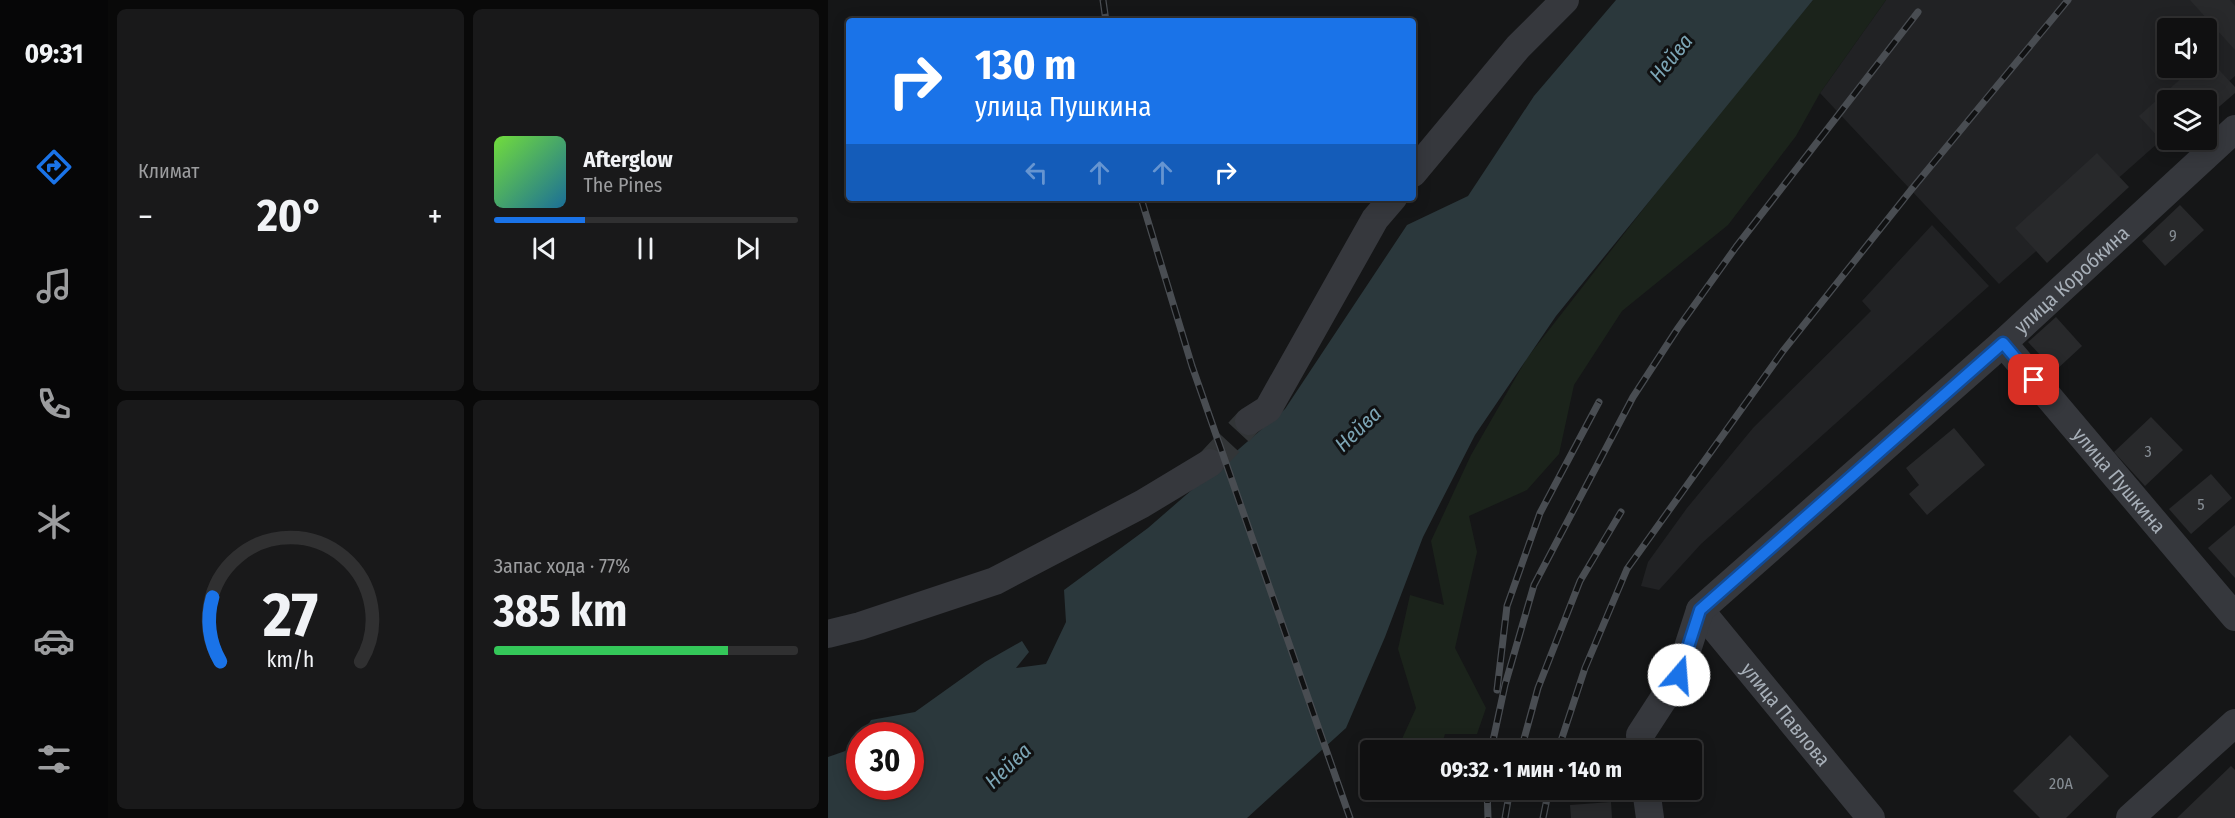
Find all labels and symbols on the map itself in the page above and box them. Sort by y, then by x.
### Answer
water label: Нейва [1644,29,1698,87]
street label: улица Коробкина [2009,221,2134,339]
house number: 9 [2169,226,2177,245]
pin [2008,354,2059,405]
water label: Нейва [1329,401,1387,457]
street label: улица Пушкина [2068,423,2171,538]
house number: 3 [2144,442,2152,461]
house number: 5 [2197,495,2205,514]
position arrow [1647,643,1711,707]
street label: улица Павлова [1736,658,1835,771]
speed limit sign: 30 [846,722,924,800]
water label: Нейва [979,738,1037,794]
house number: 20А [2049,774,2073,793]

